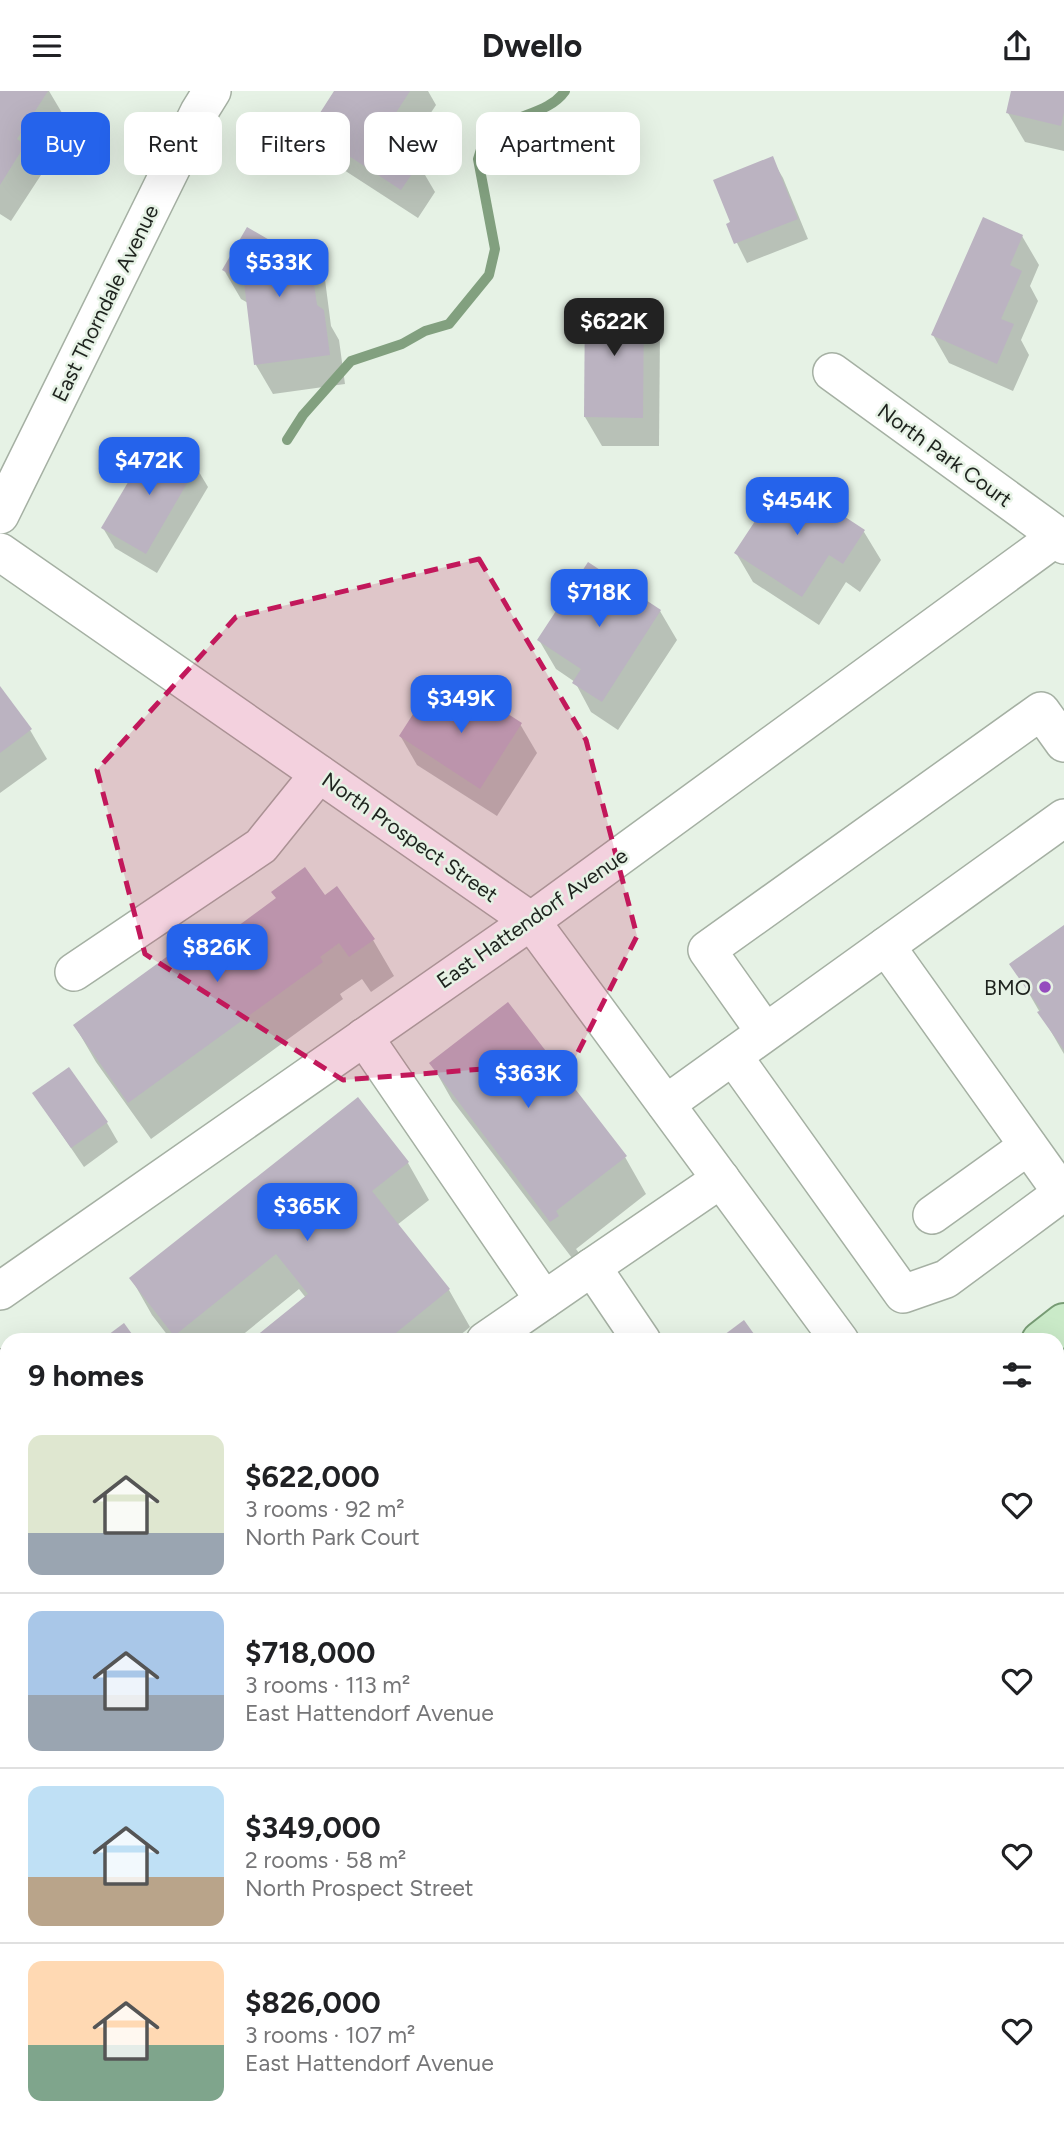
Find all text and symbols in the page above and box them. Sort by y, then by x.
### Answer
icon: menu [28,27,66,65]
text: Dwello [482,27,582,65]
icon: share [998,27,1036,65]
chip: Buy [21,112,110,175]
chip: Rent [124,112,222,175]
chip: Filters [236,112,350,175]
chip: New [364,112,462,175]
chip: Apartment [476,112,640,175]
street label: East Thorndale Avenue [46,201,164,405]
pin: $533K [230,239,328,299]
text: $533K [246,248,313,276]
pin: $622K [565,299,663,358]
text: $622K [580,307,648,335]
street label: North Park Court [873,398,1017,512]
pin: $472K [100,437,198,497]
text: $472K [115,446,183,474]
pin: $454K [748,477,846,537]
text: $454K [762,486,832,514]
pin: $718K [550,569,648,629]
text: $718K [567,578,631,606]
pin: $349K [412,675,510,735]
text: $349K [427,684,495,712]
street label: North Prospect Street [317,767,503,907]
street label: East Hattendorf Avenue [432,843,632,993]
pin: $826K [168,925,266,984]
text: $826K [183,933,251,961]
place label: BMO [984,975,1031,1000]
marker: BMO [1037,979,1053,995]
pin: $363K [479,1051,577,1110]
text: $363K [495,1059,561,1087]
pin: $365K [258,1183,356,1243]
text: $365K [273,1192,341,1220]
icon: filters [998,1356,1036,1394]
text: 9 homes [28,1357,144,1394]
text: $622,000 [245,1458,380,1495]
icon: home [84,1463,168,1547]
icon: heart [998,1486,1036,1524]
text: 3 rooms · 92 m² [245,1495,405,1523]
text: North Park Court [245,1523,420,1551]
text: $718,000 [245,1634,375,1671]
icon: home [84,1639,168,1723]
icon: heart [998,1662,1036,1700]
text: 3 rooms · 113 m² [245,1671,410,1699]
text: East Hattendorf Avenue [245,1699,494,1727]
text: $349,000 [245,1809,381,1846]
icon: home [84,1814,168,1898]
icon: heart [998,1837,1036,1875]
text: 2 rooms · 58 m² [245,1846,406,1874]
text: North Prospect Street [245,1874,474,1902]
text: $826,000 [245,1984,381,2021]
icon: home [84,1989,168,2073]
icon: heart [998,2012,1036,2050]
text: 3 rooms · 107 m² [245,2021,415,2049]
text: East Hattendorf Avenue [245,2049,494,2077]

